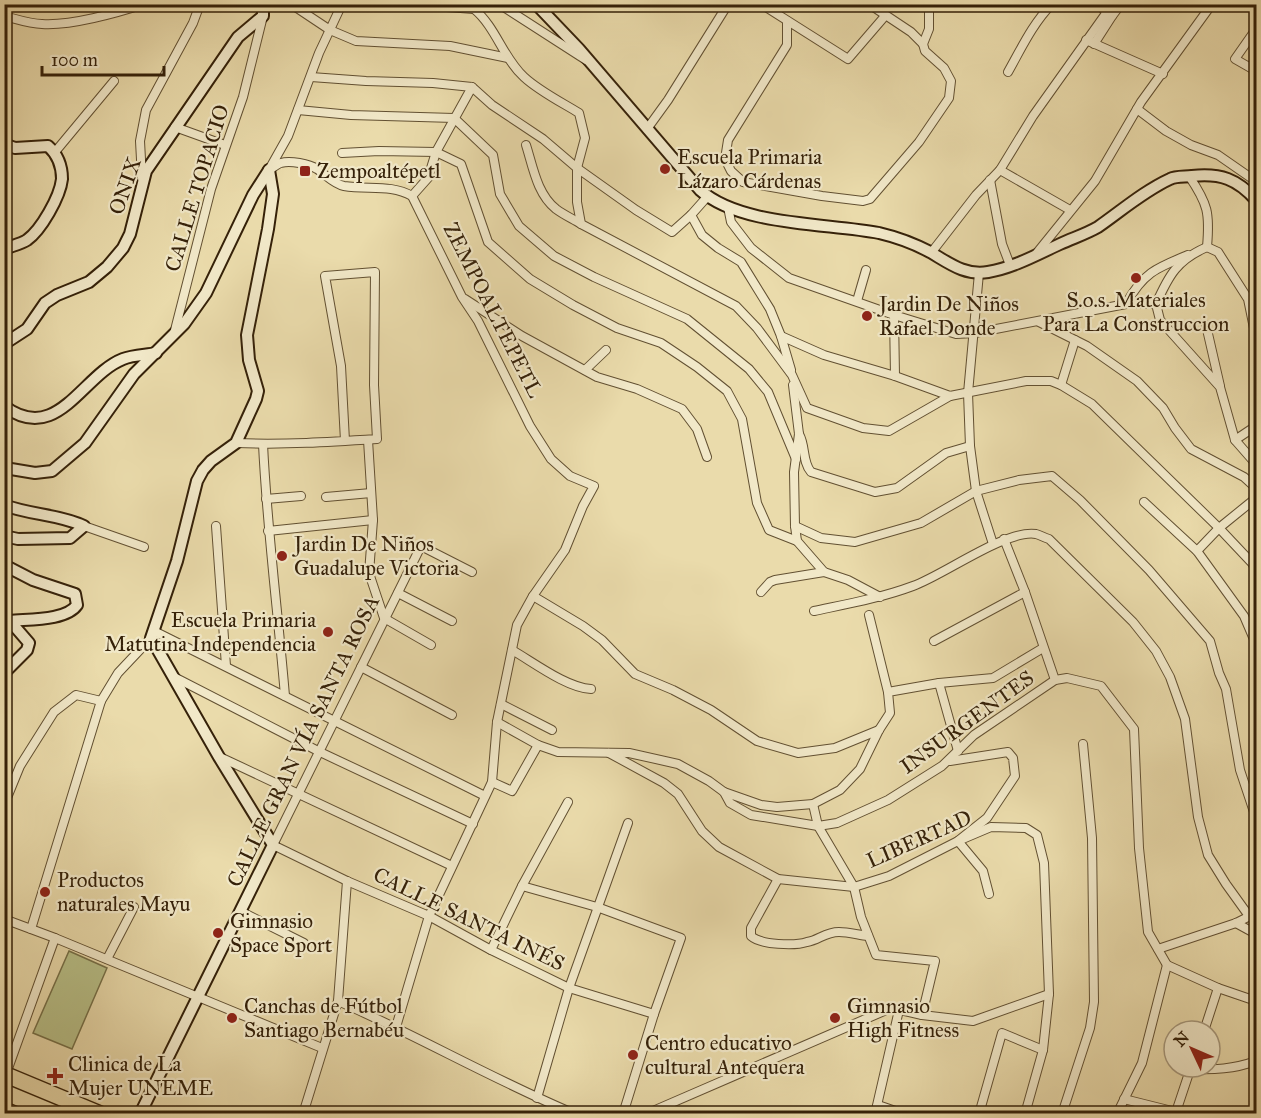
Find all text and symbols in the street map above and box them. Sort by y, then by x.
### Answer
scale bar [42,39,164,77]
text: 100 m [51,49,98,71]
street label: CALLE TOPACIO [159,101,235,275]
place label: Escuela Primaria Lázaro Cárdenas [677,144,822,194]
street label: ONIX [103,154,147,218]
place label: Zempoaltépetl [317,158,441,184]
marker: Escuela Primaria Lázaro Cárdenas [658,162,672,176]
marker: Zempoaltépetl [298,164,312,178]
street label: ZEMPOALTEPETL [438,218,549,402]
marker: S.o.s. Materiales Para La Construccion [1129,271,1143,285]
place label: S.o.s. Materiales Para La Construccion [1043,287,1229,337]
place label: Jardin De Niños Rafael Donde [877,291,1019,341]
marker: Jardin De Niños Rafael Donde [860,309,874,323]
place label: Jardin De Niños Guadalupe Victoria [292,531,459,581]
marker: Jardin De Niños Guadalupe Victoria [275,549,289,563]
street label: CALLE GRAN VÍA SANTA ROSA [220,591,385,891]
place label: Escuela Primaria Matutina Independencia [104,607,316,657]
marker: Escuela Primaria Matutina Independencia [321,625,335,639]
street label: INSURGENTES [895,665,1039,779]
street label: LIBERTAD [862,804,976,874]
street label: CALLE SANTA INÉS [369,860,569,977]
place label: Productos naturales Mayu [57,867,190,917]
marker: Productos naturales Mayu [38,885,52,899]
place label: Gimnasio Space Sport [230,908,333,958]
marker: Gimnasio Space Sport [211,926,225,940]
place label: Canchas de Fútbol Santiago Bernabéu [244,993,404,1043]
place label: Gimnasio High Fitness [847,993,959,1043]
marker: Canchas de Fútbol Santiago Bernabéu [225,1011,239,1025]
marker: Gimnasio High Fitness [828,1011,842,1025]
north arrow [1162,1019,1222,1079]
text: N [1170,1027,1193,1050]
place label: Centro educativo cultural Antequera [645,1030,805,1080]
marker: Centro educativo cultural Antequera [626,1048,640,1062]
place label: Clinica de La Mujer UNEME [68,1051,213,1101]
marker: Clinica de La Mujer UNEME [46,1067,64,1085]

